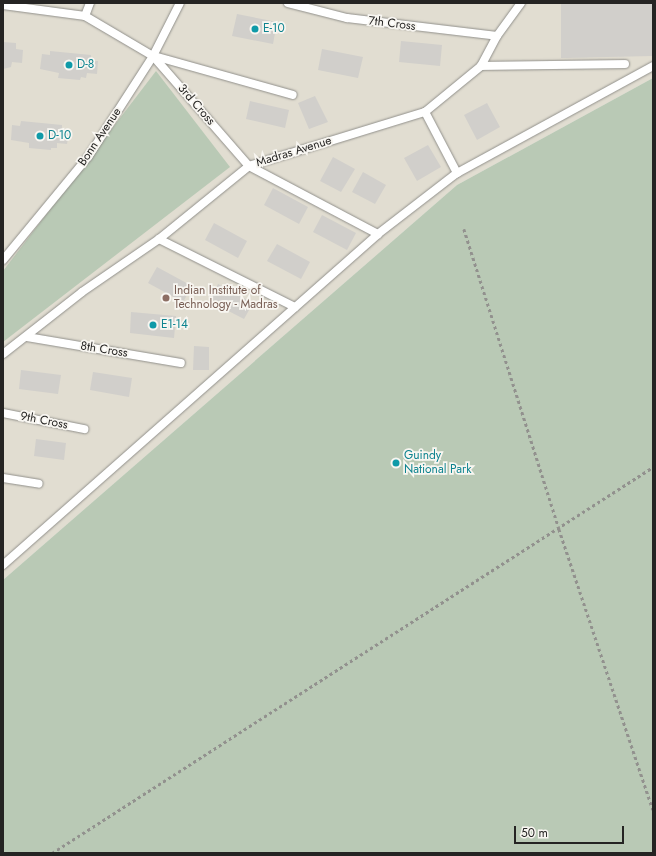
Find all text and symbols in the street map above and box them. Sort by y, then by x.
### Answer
street label: 7th Cross [368,14,416,34]
place label: E-10 [263,22,285,36]
marker: E-10 [250,24,260,34]
place label: D-8 [77,58,94,72]
marker: D-8 [64,60,74,70]
street label: 3rd Cross [174,82,218,128]
street label: Bonn Avenue [75,105,125,169]
place label: D-10 [48,129,71,143]
marker: D-10 [35,131,45,141]
street label: Madras Avenue [255,134,333,170]
place label: Indian Institute of Technology - Madras [174,284,278,312]
marker: Indian Institute of Technology - Madras [161,293,171,303]
place label: E1-14 [161,318,188,332]
marker: E1-14 [148,320,158,330]
street label: 8th Cross [79,339,129,361]
street label: 9th Cross [19,409,69,433]
place label: Guindy National Park [404,449,471,477]
marker: Guindy National Park [391,458,401,468]
scale bar [516,818,626,844]
text: 50 m [521,824,548,842]

